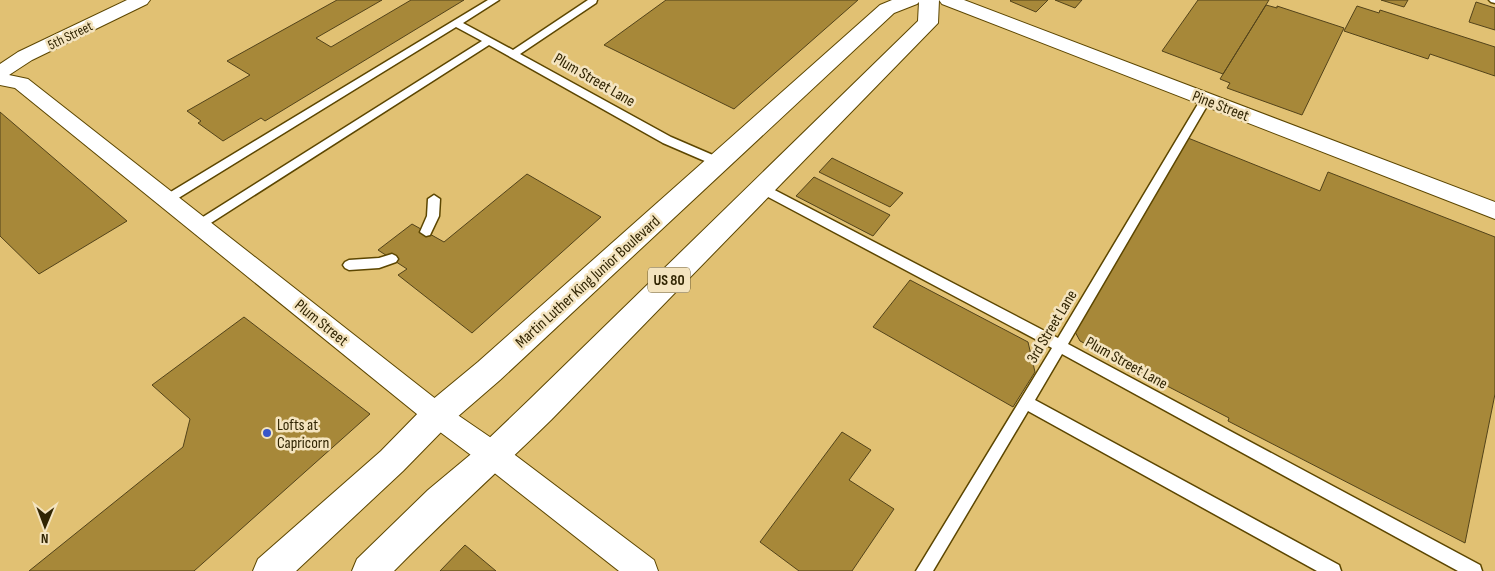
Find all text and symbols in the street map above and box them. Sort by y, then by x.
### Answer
street label: 5th Street [45,17,95,54]
street label: Plum Street Lane [550,49,638,111]
street label: Pine Street [1189,87,1252,126]
street label: Martin Luther King Junior Boulevard [512,212,664,352]
road number: US 80 [648,268,690,292]
street label: 3rd Street Lane [1023,287,1082,367]
street label: Plum Street [291,296,352,350]
street label: Plum Street Lane [1082,333,1171,394]
place label: Lofts at Capricorn [277,416,329,453]
marker: Lofts at Capricorn [261,427,273,439]
north arrow [20,501,70,551]
text: N [41,530,49,547]

